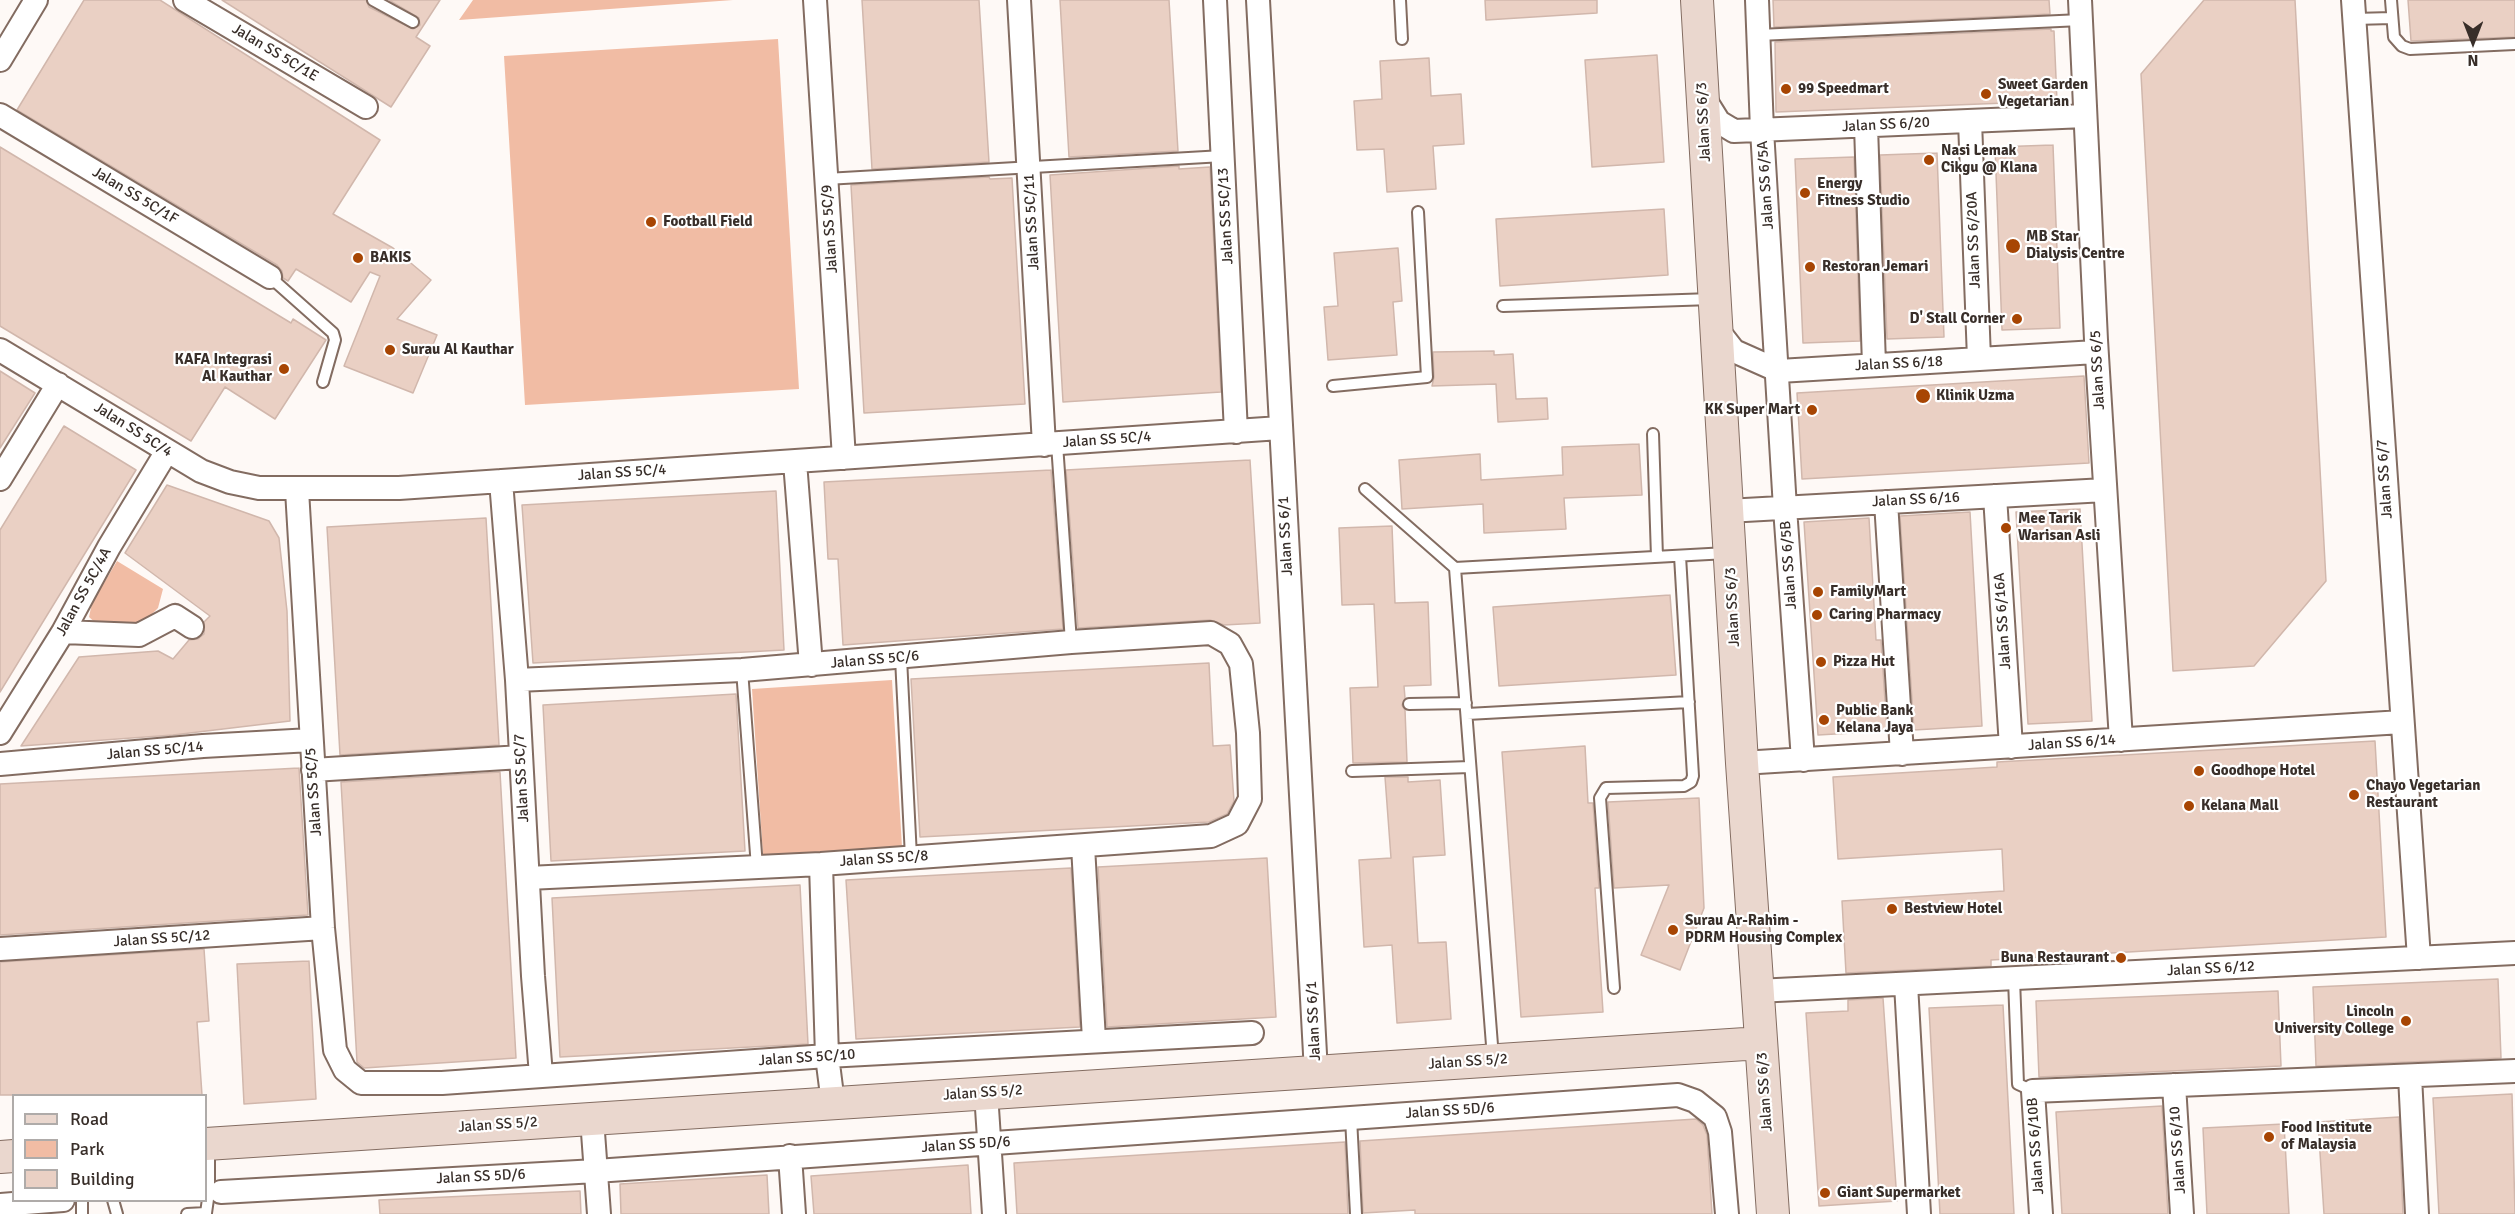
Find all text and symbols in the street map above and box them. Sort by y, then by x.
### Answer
north arrow [2443,12,2503,72]
street label: Jalan SS 5C/1E [229,20,321,86]
text: N [2467,50,2479,70]
place label: Sweet Garden Vegetarian [1998,76,2088,111]
place label: 99 Speedmart [1798,80,1889,98]
street label: Jalan SS 6/3 [1693,82,1715,162]
marker: 99 Speedmart [1779,82,1793,96]
marker: Sweet Garden Vegetarian [1979,87,1993,101]
street label: Jalan SS 6/20 [1842,114,1930,136]
street label: Jalan SS 6/5A [1754,140,1778,230]
place label: Nasi Lemak Cikgu @ Klana [1941,142,2038,177]
marker: Nasi Lemak Cikgu @ Klana [1922,153,1936,167]
street label: Jalan SS 5C/1F [89,163,181,229]
street label: Jalan SS 5C/13 [1214,167,1238,265]
street label: Jalan SS 5C/11 [1020,173,1044,271]
place label: Energy Fitness Studio [1817,175,1910,210]
street label: Jalan SS 5C/9 [818,184,842,274]
marker: Energy Fitness Studio [1798,186,1812,200]
street label: Jalan SS 6/20A [1963,191,1985,289]
place label: Football Field [663,213,753,231]
marker: Football Field [644,215,658,229]
place label: MB Star Dialysis Centre [2026,228,2125,263]
marker: MB Star Dialysis Centre [2004,237,2022,255]
place label: BAKIS [370,249,411,267]
marker: BAKIS [351,251,365,265]
place label: Restoran Jemari [1822,258,1928,276]
marker: Restoran Jemari [1803,260,1817,274]
place label: D' Stall Corner [1910,310,2005,328]
marker: D' Stall Corner [2010,312,2024,326]
street label: Jalan SS 6/5 [2087,330,2109,410]
place label: Surau Al Kauthar [402,341,514,359]
marker: Surau Al Kauthar [383,343,397,357]
place label: KAFA Integrasi Al Kauthar [175,351,272,386]
street label: Jalan SS 6/18 [1855,353,1943,375]
marker: KAFA Integrasi Al Kauthar [277,362,291,376]
marker: Klinik Uzma [1914,387,1932,405]
place label: Klinik Uzma [1936,387,2015,405]
street label: Jalan SS 5C/4 [90,399,176,461]
place label: KK Super Mart [1704,401,1800,419]
marker: KK Super Mart [1805,403,1819,417]
street label: Jalan SS 5C/4 [1062,428,1152,452]
street label: Jalan SS 6/7 [2373,438,2397,520]
street label: Jalan SS 5C/4 [577,461,667,485]
street label: Jalan SS 6/16 [1872,489,1960,511]
street label: Jalan SS 6/1 [1275,496,1297,576]
place label: Mee Tarik Warisan Asli [2018,510,2101,545]
street label: Jalan SS 6/5B [1777,520,1801,610]
marker: Mee Tarik Warisan Asli [1999,521,2013,535]
street label: Jalan SS 5C/4A [52,545,116,639]
street label: Jalan SS 6/3 [1722,567,1744,647]
street label: Jalan SS 6/16A [1991,572,2015,670]
place label: FamilyMart [1830,583,1906,601]
marker: FamilyMart [1811,585,1825,599]
place label: Caring Pharmacy [1829,606,1941,624]
marker: Caring Pharmacy [1810,608,1824,622]
street label: Jalan SS 5C/6 [830,647,920,673]
place label: Pizza Hut [1833,653,1895,671]
marker: Pizza Hut [1814,655,1828,669]
place label: Public Bank Kelana Jaya [1836,702,1913,737]
marker: Public Bank Kelana Jaya [1817,713,1831,727]
street label: Jalan SS 6/14 [2027,731,2117,755]
street label: Jalan SS 5C/7 [511,733,533,823]
street label: Jalan SS 5C/14 [106,738,204,764]
street label: Jalan SS 5C/5 [302,747,326,837]
place label: Goodhope Hotel [2211,762,2315,780]
marker: Goodhope Hotel [2192,764,2206,778]
place label: Chayo Vegetarian Restaurant [2366,777,2480,812]
marker: Chayo Vegetarian Restaurant [2347,788,2361,802]
place label: Kelana Mall [2201,797,2279,815]
marker: Kelana Mall [2182,799,2196,813]
street label: Jalan SS 5C/8 [839,847,929,871]
place label: Bestview Hotel [1904,900,2002,918]
marker: Bestview Hotel [1885,902,1899,916]
place label: Surau Ar-Rahim - PDRM Housing Complex [1685,912,1842,947]
marker: Surau Ar-Rahim - PDRM Housing Complex [1666,923,1680,937]
street label: Jalan SS 5C/12 [113,927,211,951]
place label: Buna Restaurant [2000,949,2109,967]
marker: Buna Restaurant [2114,951,2128,965]
street label: Jalan SS 6/12 [2167,958,2255,980]
street label: Jalan SS 6/1 [1303,981,1325,1061]
place label: Lincoln University College [2274,1003,2394,1038]
marker: Lincoln University College [2399,1014,2413,1028]
street label: Jalan SS 5C/10 [758,1046,856,1070]
street label: Jalan SS 5/2 [1427,1050,1509,1074]
street label: Jalan SS 6/3 [1753,1051,1777,1133]
street label: Jalan SS 5/2 [942,1081,1024,1105]
legend [12,1094,207,1202]
street label: Jalan SS 6/10B [2024,1097,2048,1195]
street label: Jalan SS 5D/6 [1405,1099,1495,1123]
street label: Jalan SS 6/10 [2166,1105,2190,1195]
text: Road [70,1108,109,1130]
street label: Jalan SS 5/2 [457,1113,539,1137]
place label: Food Institute of Malaysia [2281,1119,2372,1154]
marker: Food Institute of Malaysia [2262,1130,2276,1144]
street label: Jalan SS 5D/6 [921,1133,1011,1157]
text: Park [70,1138,105,1160]
street label: Jalan SS 5D/6 [436,1166,526,1188]
text: Building [70,1168,134,1190]
place label: Giant Supermarket [1837,1184,1961,1202]
marker: Giant Supermarket [1818,1186,1832,1200]

